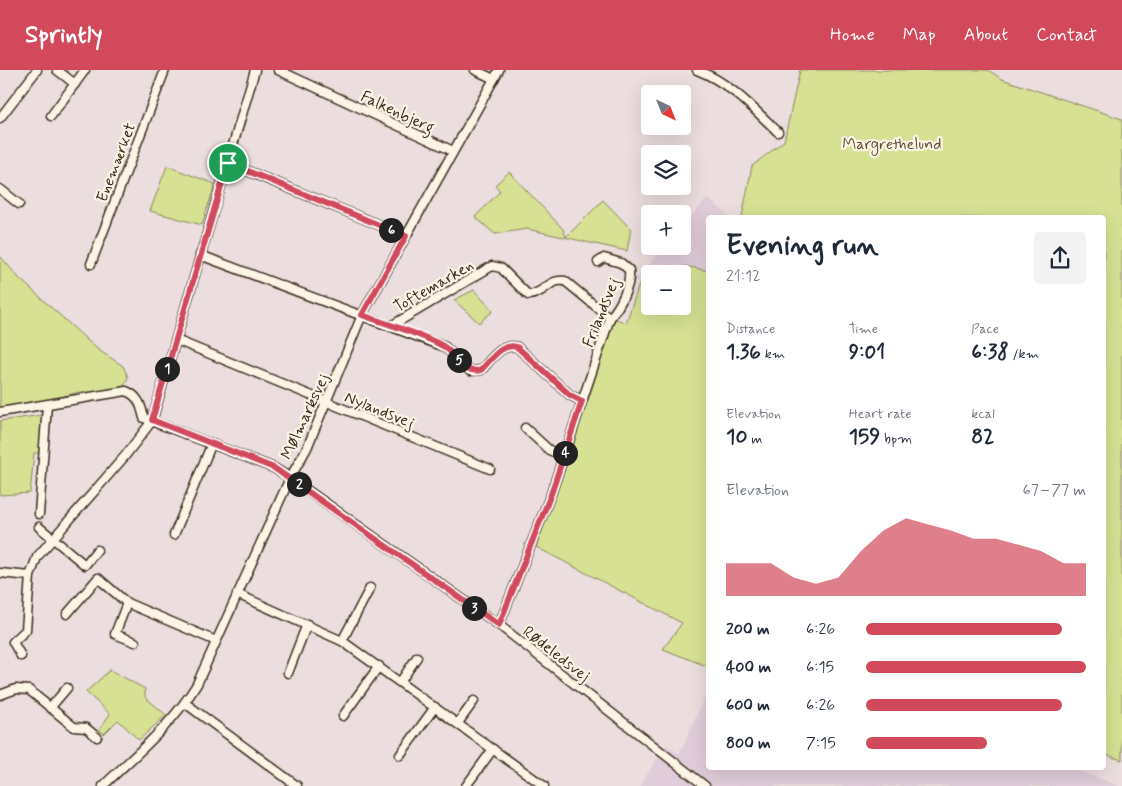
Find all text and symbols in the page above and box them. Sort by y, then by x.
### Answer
text: Sprintly [25,20,103,51]
text: Home [830,23,875,47]
text: Map [903,23,936,47]
text: About [964,23,1008,47]
text: Contact [1036,23,1097,47]
north arrow [641,85,691,135]
map controls [641,85,691,315]
street label: Falkenbjerg [357,86,438,139]
street label: Enemærket [92,120,141,205]
park label: Margrethelund [842,134,942,156]
pin [207,142,249,184]
button: layers [641,145,691,195]
icon: arrive [214,149,242,177]
button: + [641,205,691,255]
pin: 6 [378,218,404,242]
text: 6 [388,221,395,239]
text: Evening run [726,228,879,265]
button: share [1034,232,1086,284]
street label: Toftemarken [390,255,478,318]
button: − [641,265,691,315]
text: 21:12 [726,266,761,287]
street label: Frilandsvej [578,275,625,350]
text: Distance [726,320,775,338]
text: Time [849,320,878,338]
text: Pace [971,320,999,338]
text: 1.36 [726,338,761,366]
text: 9:01 [849,338,885,366]
text: 6:38 [971,338,1009,366]
text: km [761,345,785,363]
text: /km [1009,345,1039,363]
pin: 5 [446,348,472,372]
text: 5 [455,351,464,369]
pin: 1 [154,356,180,382]
text: 1 [164,360,171,378]
street label: Mølmarksvej [276,370,334,463]
street label: Nylandsvej [341,387,418,434]
text: Elevation [726,405,781,423]
text: Heart rate [849,405,912,423]
text: kcal [971,405,995,423]
text: 10 [726,423,747,451]
text: 159 [849,423,880,451]
text: 82 [971,423,994,451]
text: m [747,430,762,448]
text: bpm [880,430,912,448]
pin: 4 [552,440,578,466]
text: 4 [561,444,570,462]
pin: 2 [286,472,312,496]
text: 2 [296,475,303,493]
text: Elevation [726,480,789,501]
text: 67–77 m [1023,480,1086,501]
pin: 3 [462,596,486,620]
text: 3 [471,599,478,617]
text: 200 m [726,619,770,640]
text: 6:26 [806,619,835,640]
street label: Rødeledsvej [518,621,594,687]
text: 400 m [726,657,771,678]
text: 6:15 [806,657,834,678]
text: 600 m [726,695,770,716]
text: 6:26 [806,695,835,716]
text: 800 m [726,733,771,754]
text: 7:15 [806,733,836,754]

